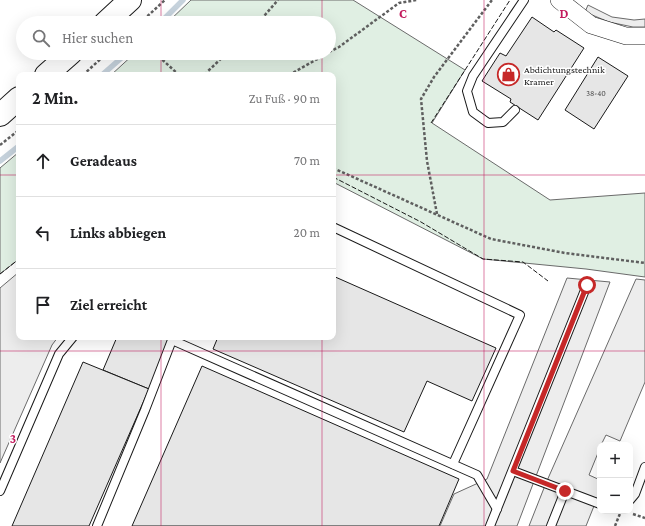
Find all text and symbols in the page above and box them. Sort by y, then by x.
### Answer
text: C [399,6,407,21]
text: D [560,6,569,21]
search box [16,16,336,60]
icon: search [30,27,52,49]
text: Hier suchen [62,30,133,46]
shop icon: Abdichtungstechnik Kramer [495,62,521,88]
place label: Abdichtungstechnik Kramer [524,64,605,87]
text: 2 Min. [32,89,78,108]
house number: 38-40 [586,89,606,98]
text: Zu Fuß · 90 m [249,91,320,106]
icon: ahead [32,150,54,172]
text: Geradeaus [70,153,137,169]
text: 70 m [294,153,320,168]
icon: left [32,222,54,244]
text: Links abbiegen [70,225,166,241]
text: 20 m [294,225,320,240]
route start [578,276,596,294]
icon: arrive [32,294,54,316]
text: Ziel erreicht [70,297,147,313]
text: 3 [10,431,16,446]
map controls [597,442,633,514]
button: + [597,442,633,478]
button: − [597,478,633,514]
route end [556,482,574,500]

